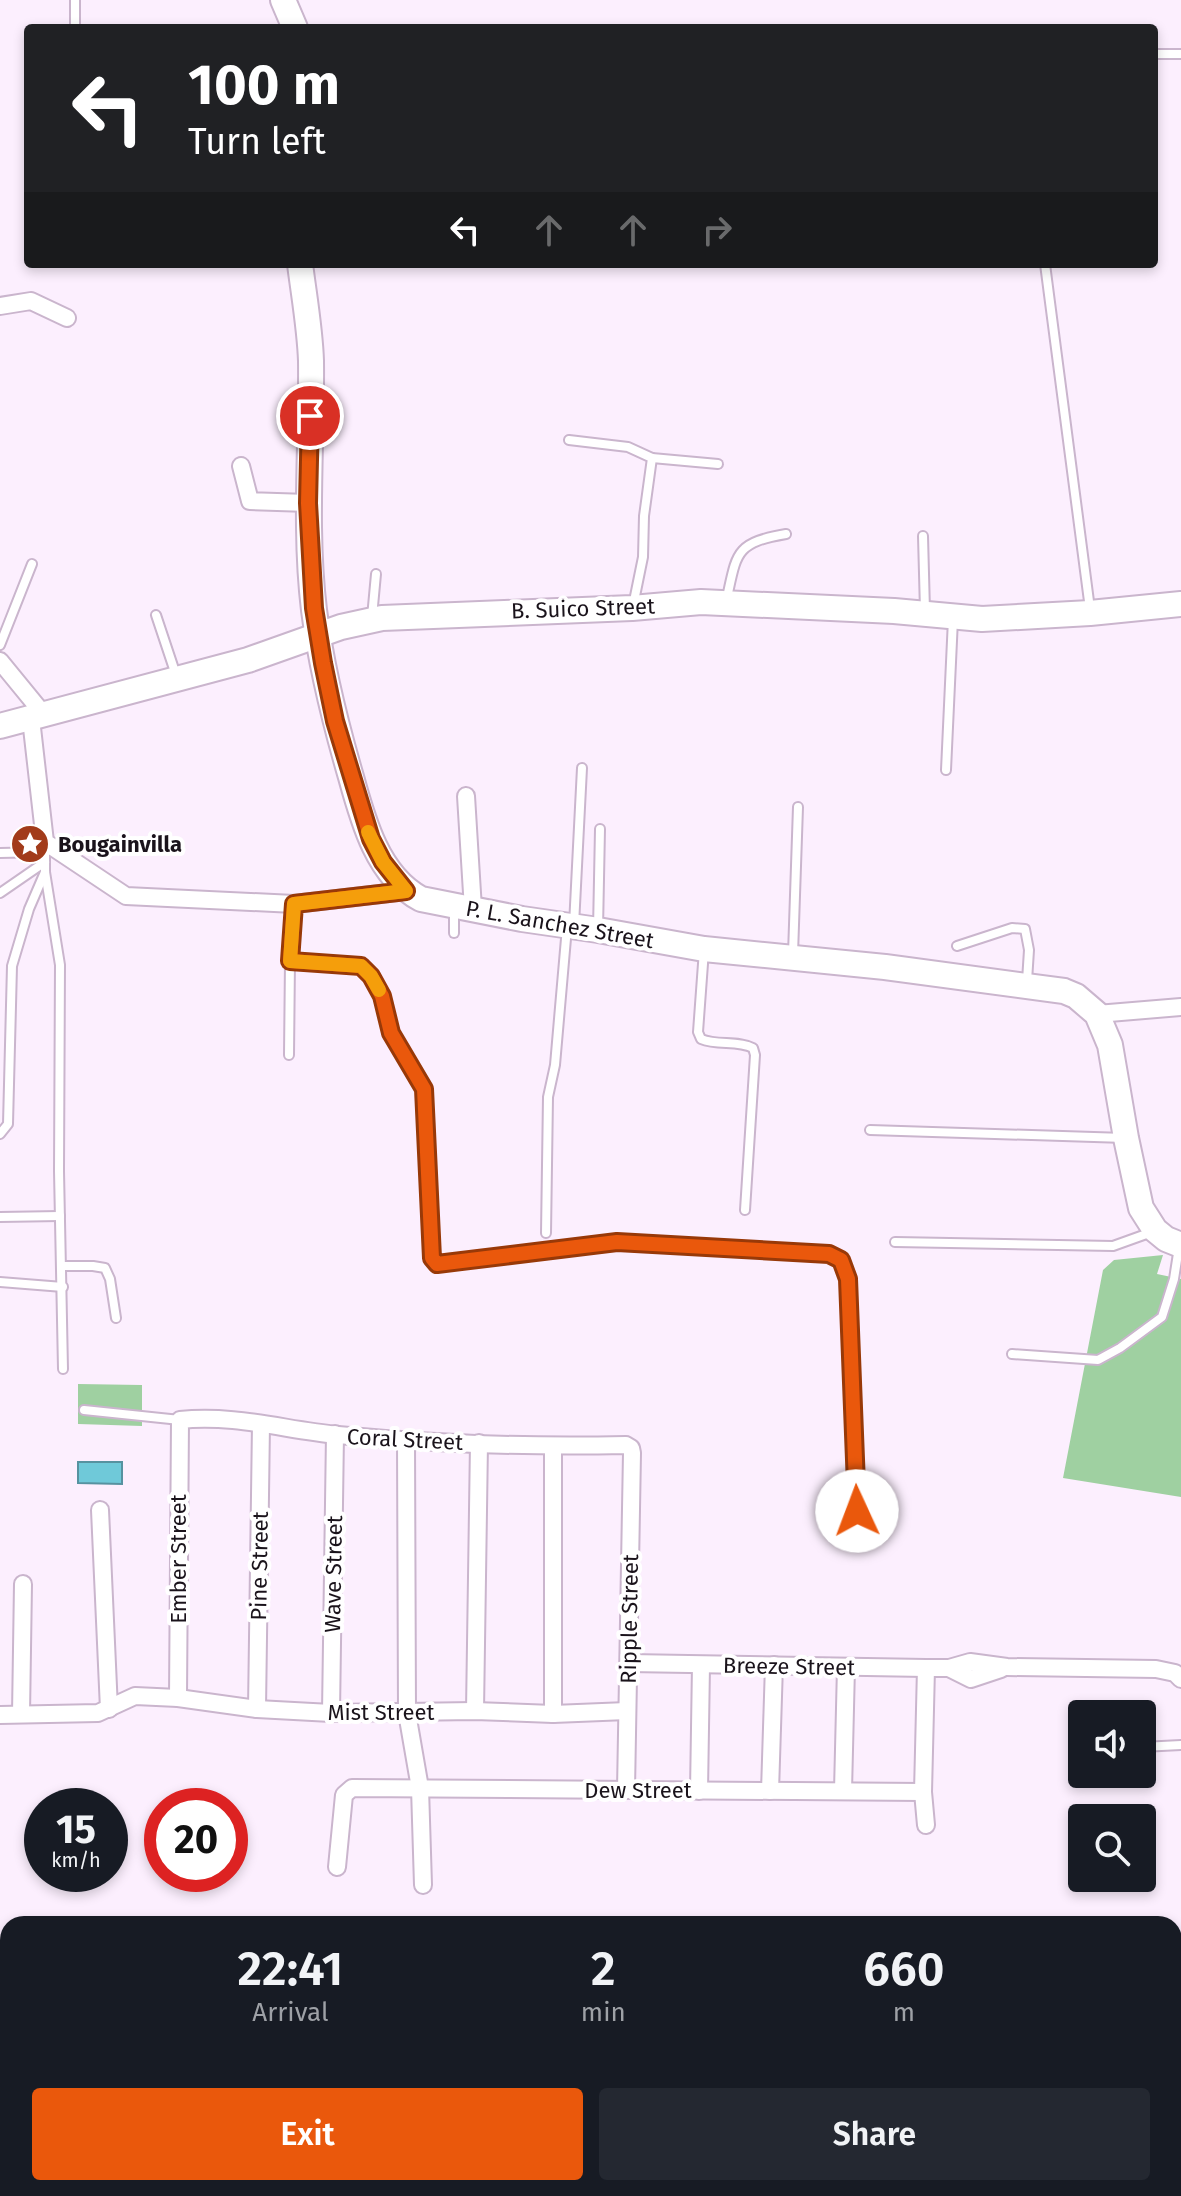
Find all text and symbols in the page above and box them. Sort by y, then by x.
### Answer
text: 100 m [188,52,340,119]
icon: left [56,56,160,160]
text: Turn left [188,120,326,164]
icon: left [443,208,487,252]
icon: ahead [527,208,571,252]
icon: ahead [611,208,655,252]
icon: right [695,208,739,252]
pin [276,382,344,450]
icon: arrive [288,394,332,438]
street label: B. Suico Street [511,592,655,625]
place icon: Bougainvilla [9,823,51,865]
place label: Bougainvilla [58,831,182,858]
street label: P. L. Sanchez Street [464,895,656,954]
street label: Coral Street [346,1423,464,1456]
position arrow [815,1469,899,1553]
street label: Ember Street [165,1494,192,1624]
street label: Pine Street [245,1511,274,1621]
street label: Wave Street [319,1515,348,1633]
street label: Ripple Street [615,1554,644,1684]
street label: Breeze Street [723,1652,855,1681]
street label: Mist Street [327,1699,435,1726]
map controls [1068,1700,1156,1892]
button: sound [1068,1700,1156,1788]
street label: Dew Street [584,1777,692,1804]
speed limit sign: 20 [144,1788,248,1892]
button: search [1068,1804,1156,1892]
text: 15 [56,1806,96,1854]
text: km/h [51,1848,101,1872]
text: 22:41 [238,1940,343,1998]
text: 2 [591,1940,616,1998]
text: 660 [863,1940,944,1998]
text: Arrival [252,1997,329,2028]
text: min [581,1997,626,2028]
text: m [893,1997,915,2028]
button: Exit [32,2088,583,2180]
button: Share [599,2088,1150,2180]

